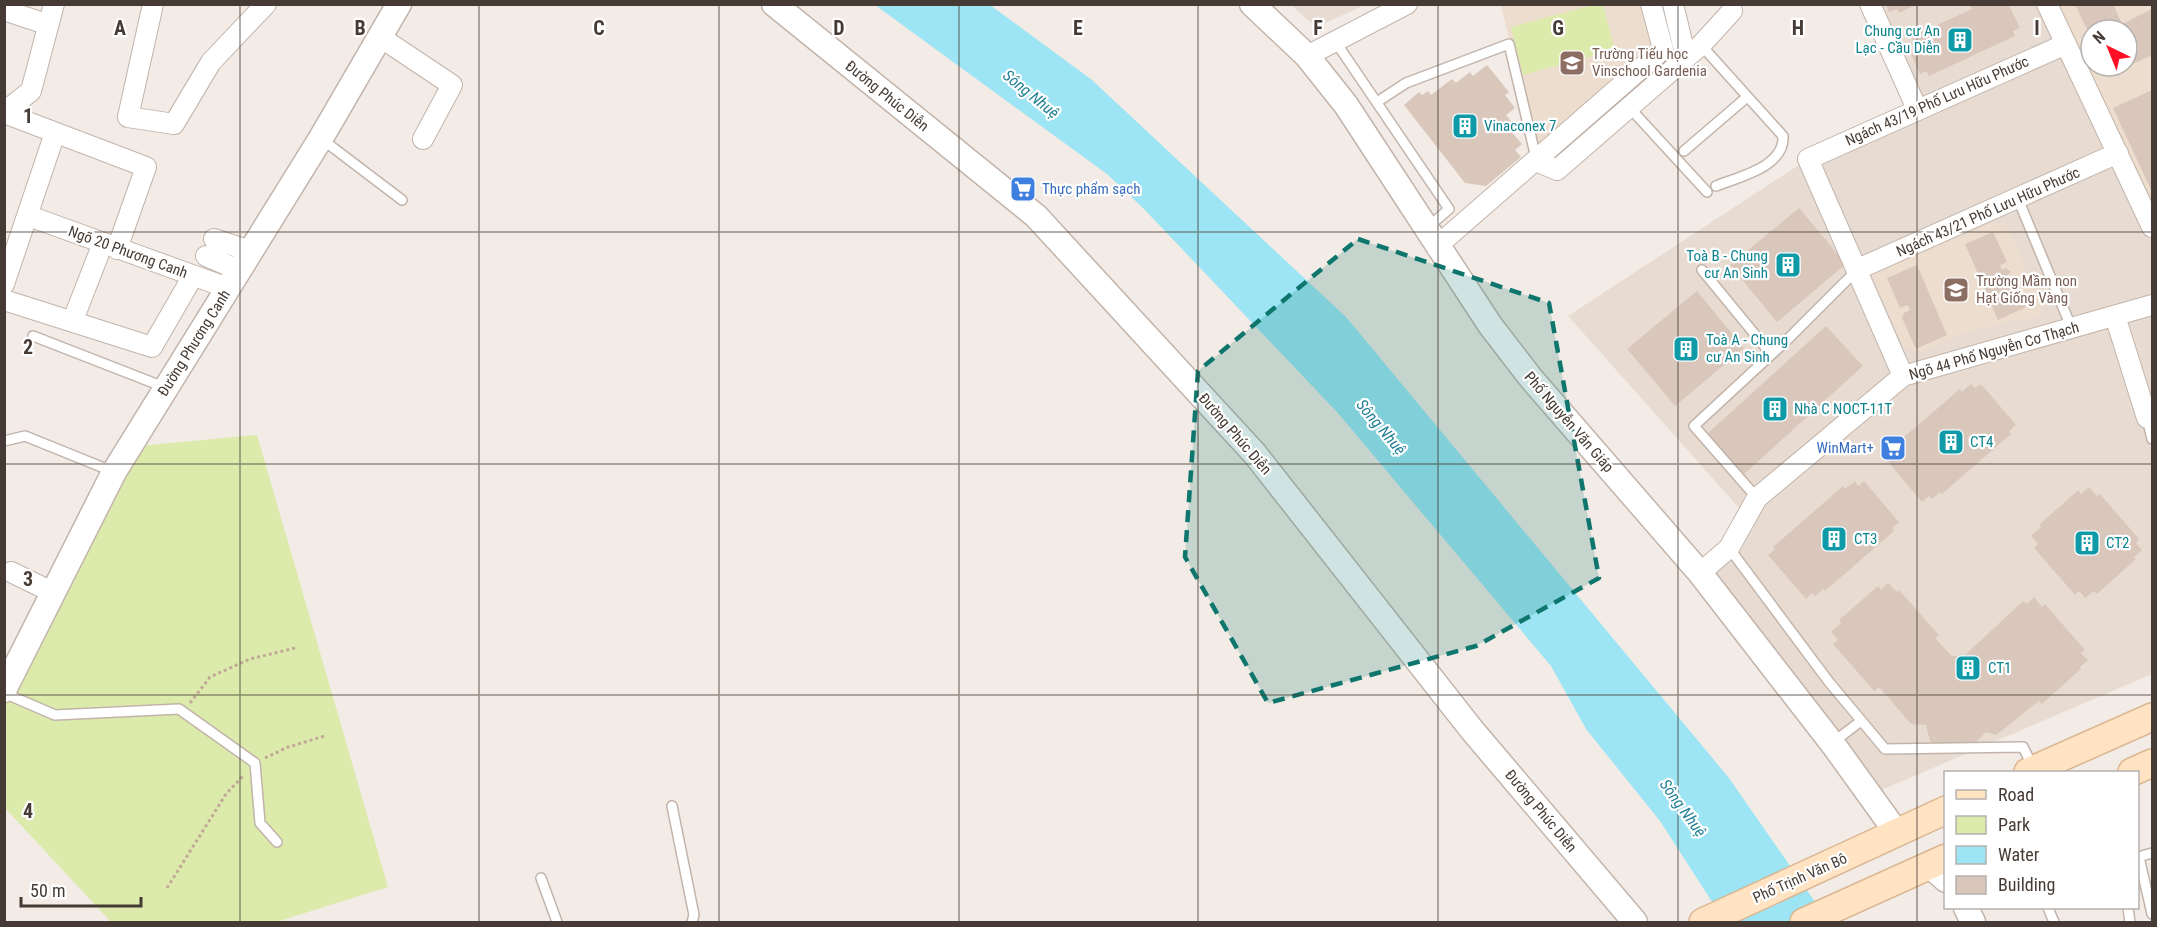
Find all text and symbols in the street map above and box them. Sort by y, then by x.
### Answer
text: A [114,16,126,40]
text: B [354,16,366,40]
text: C [593,16,605,40]
text: D [833,16,845,40]
text: E [1073,16,1083,40]
text: F [1313,16,1323,40]
text: G [1552,16,1564,40]
text: H [1792,16,1804,40]
text: I [2034,16,2040,40]
north arrow [2079,18,2139,78]
place label: Chung cư An Lạc - Cầu Diễn [1855,22,1940,57]
building icon: Chung cư An Lạc - Cầu Diễn [1945,25,1975,55]
text: N [2089,27,2109,48]
place label: Trường Tiểu học Vinschool Gardenia [1592,45,1707,80]
school or university icon: Trường Tiểu học Vinschool Gardenia [1557,48,1587,78]
street label: Ngách 43/19 Phố Lưu Hữu Phước [1842,52,2032,150]
street label: Đường Phúc Diễn [842,57,932,135]
water label: Sông Nhuệ [999,66,1063,122]
text: 1 [23,104,33,128]
building icon: Vinaconex 7 [1450,111,1480,141]
place label: Vinaconex 7 [1484,117,1557,135]
street label: Ngách 43/21 Phố Lưu Hữu Phước [1893,163,2083,261]
supermarket icon: Thực phẩm sạch [1008,174,1038,204]
place label: Thực phẩm sạch [1042,180,1140,198]
street label: Ngõ 20 Phương Canh [66,222,190,282]
place label: Toà B - Chung cư An Sinh [1686,247,1768,282]
building icon: Toà B - Chung cư An Sinh [1773,250,1803,280]
place label: Trường Mầm non Hạt Giống Vàng [1976,272,2077,307]
school or university icon: Trường Mầm non Hạt Giống Vàng [1941,275,1971,305]
street label: Đường Phương Canh [154,286,234,400]
street label: Ngõ 44 Phố Nguyễn Cơ Thạch [1907,318,2081,384]
place label: Toà A - Chung cư An Sinh [1706,331,1788,366]
building icon: Toà A - Chung cư An Sinh [1671,334,1701,364]
text: 2 [23,335,33,359]
street label: Phố Nguyễn Văn Giáp [1520,368,1618,476]
street label: Đường Phúc Diễn [1195,390,1275,478]
building icon: Nhà C NOCT-11T [1760,394,1790,424]
water label: Sông Nhuệ [1352,395,1410,459]
place label: Nhà C NOCT-11T [1794,400,1892,418]
building icon: CT4 [1936,427,1966,457]
supermarket icon: WinMart+ [1878,433,1908,463]
place label: CT4 [1970,433,1994,451]
place label: WinMart+ [1817,439,1874,457]
building icon: CT3 [1819,524,1849,554]
building icon: CT2 [2072,528,2102,558]
place label: CT3 [1854,530,1878,548]
place label: CT2 [2106,534,2130,552]
text: 3 [23,567,33,591]
building icon: CT1 [1953,653,1983,683]
place label: CT1 [1988,659,2012,677]
street label: Đường Phúc Diễn [1501,766,1581,856]
legend [1944,771,2139,909]
water label: Sông Nhuệ [1656,776,1710,840]
text: Road [1998,784,2034,805]
text: 4 [23,799,33,823]
text: Park [1998,814,2030,835]
text: Water [1998,844,2040,865]
street label: Phố Trịnh Văn Bô [1750,849,1850,907]
scale bar [21,870,141,908]
text: Building [1998,874,2055,895]
text: 50 m [30,880,65,901]

